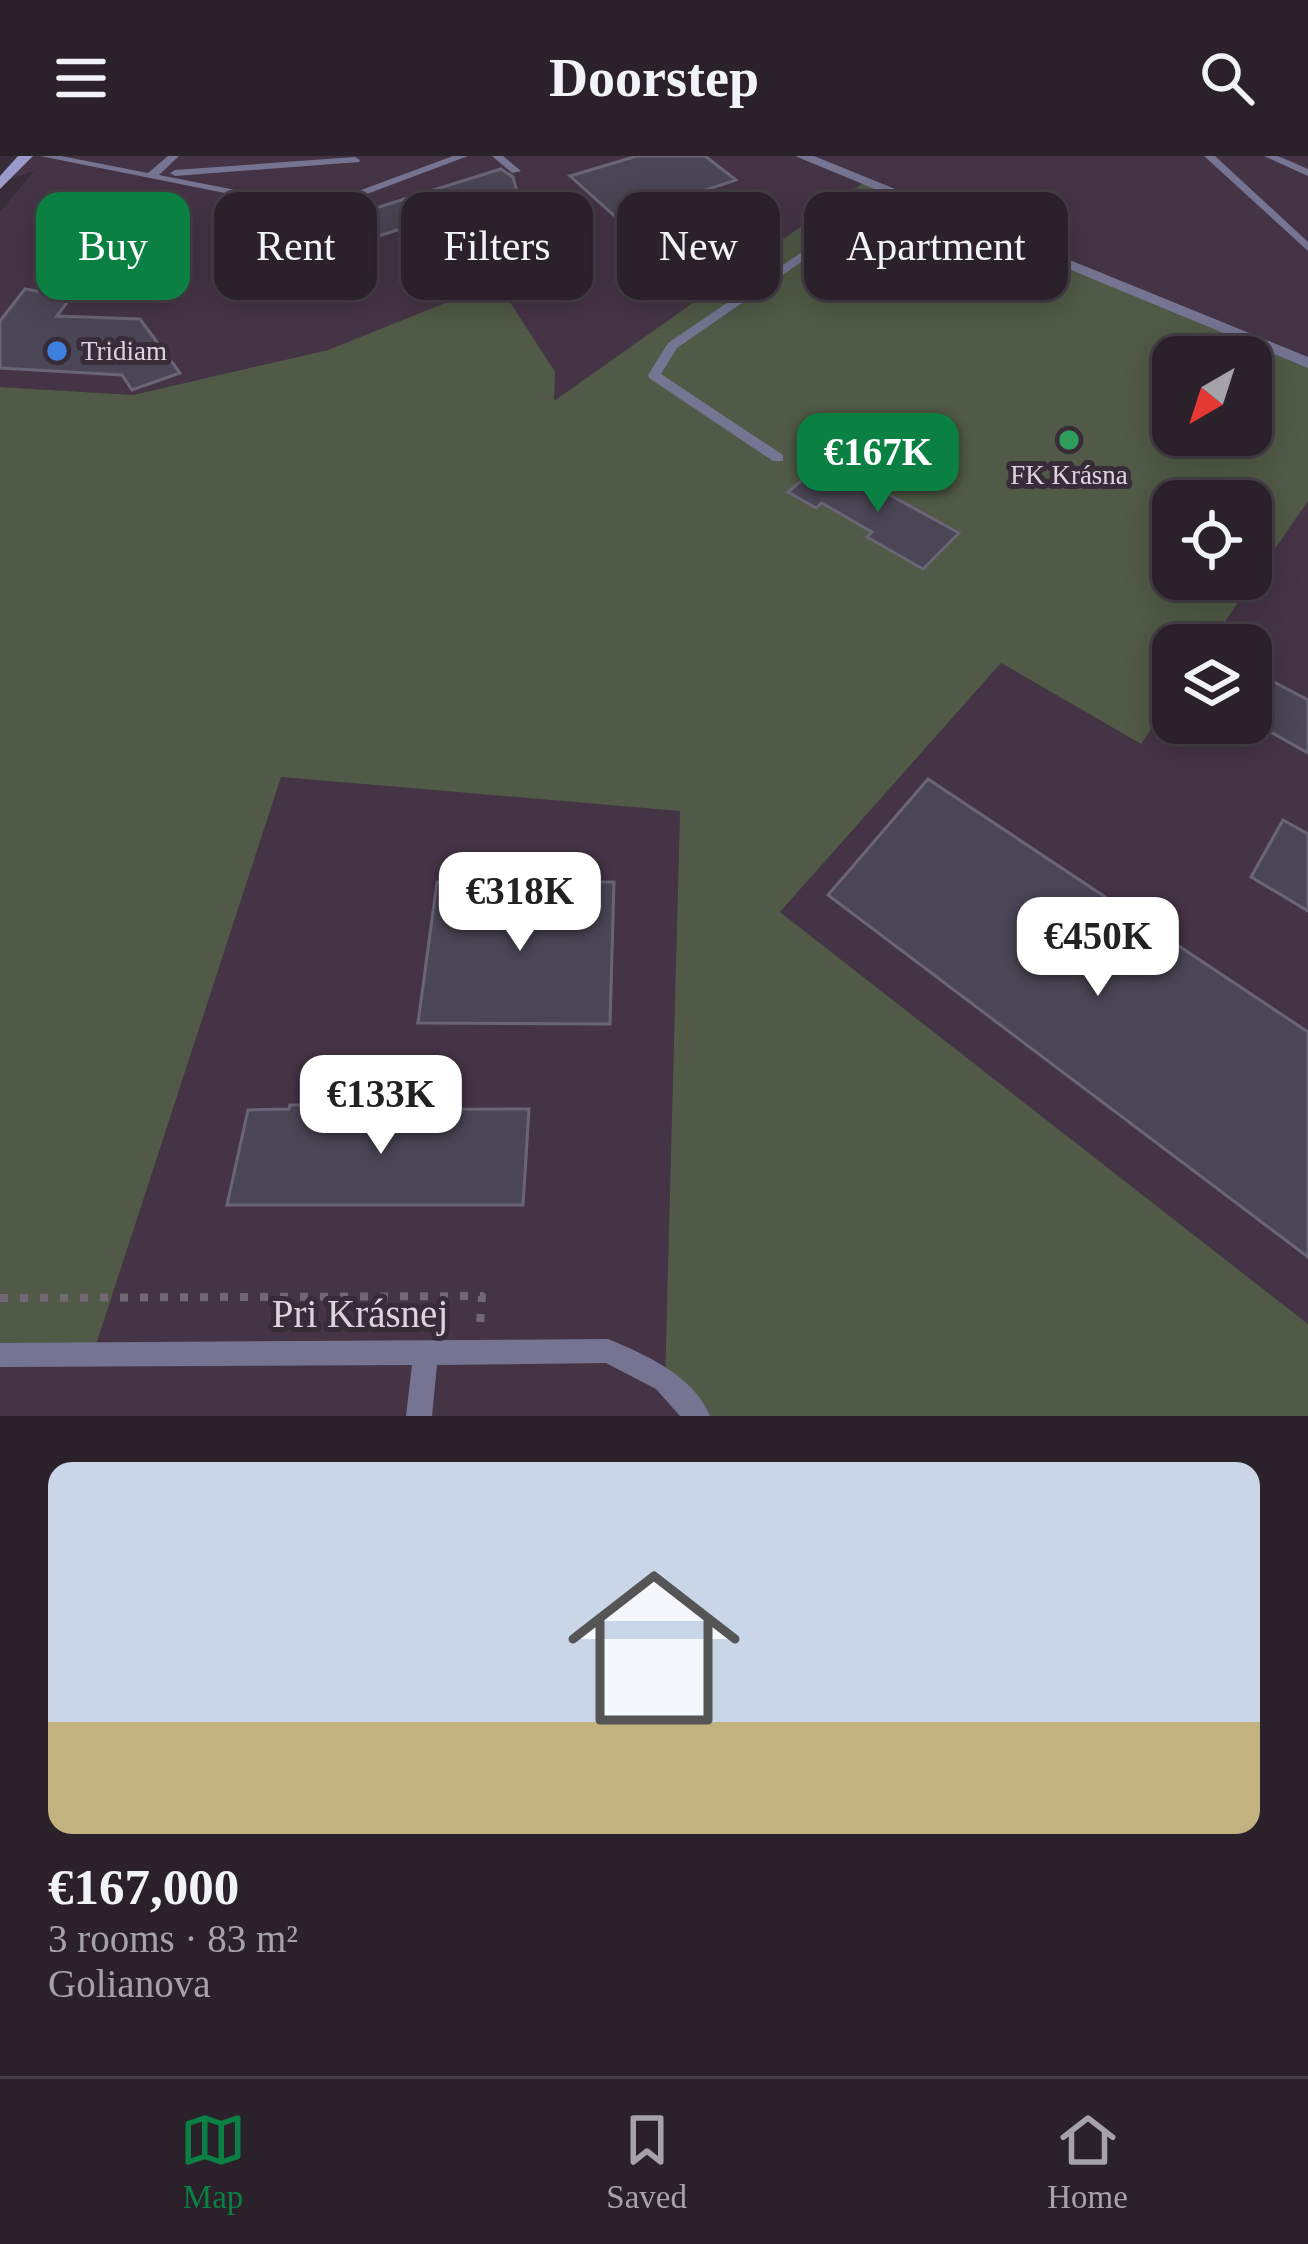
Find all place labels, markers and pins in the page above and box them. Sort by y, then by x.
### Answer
place label: Tridiam [81,336,167,366]
marker: Tridiam [44,338,70,364]
pin: €167K [794,413,962,515]
marker: FK Krásna [1056,427,1082,453]
place label: FK Krásna [1010,460,1128,490]
pin: €318K [436,852,604,954]
pin: €450K [1014,897,1182,999]
pin: €133K [297,1055,465,1157]

